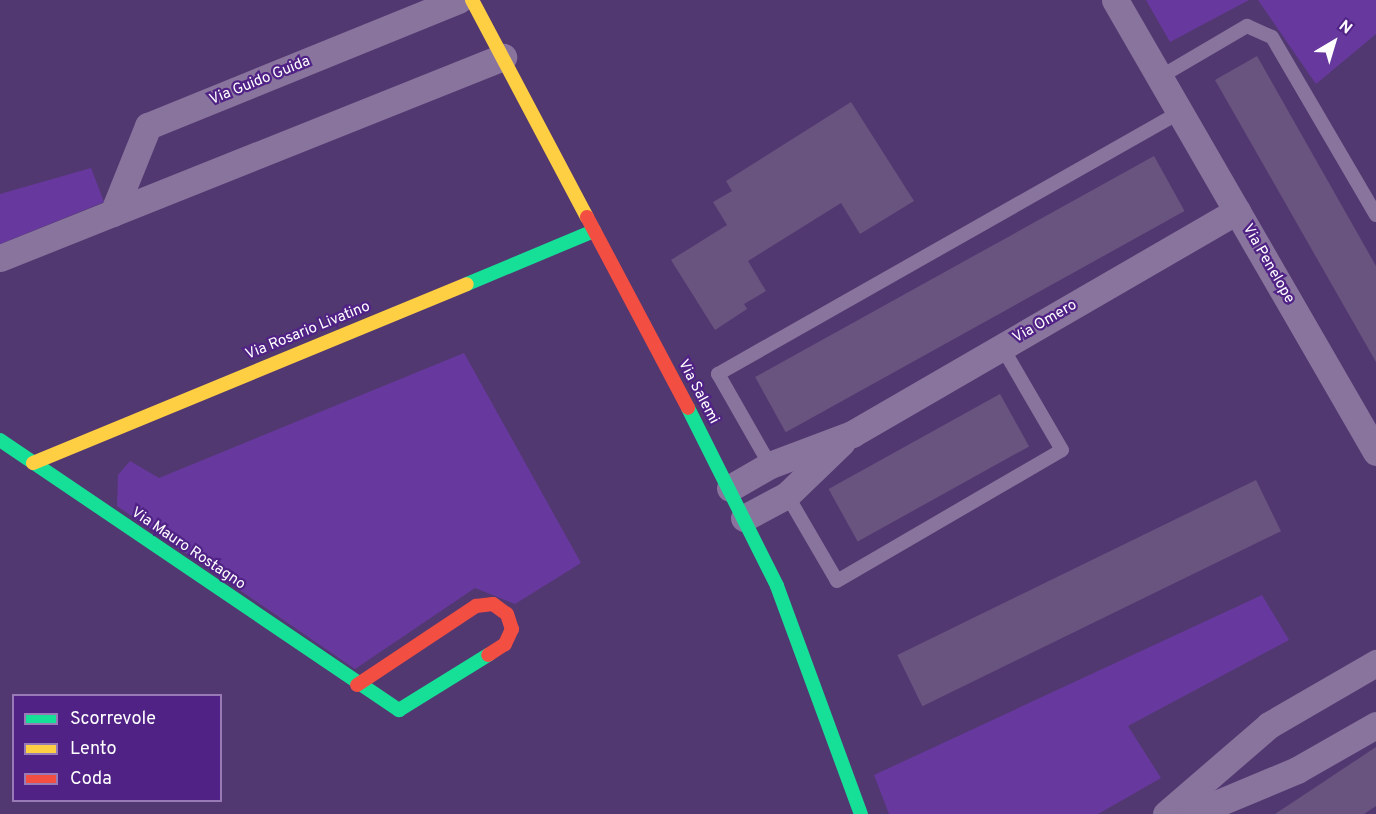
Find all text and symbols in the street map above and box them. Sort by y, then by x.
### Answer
north arrow [1304,12,1364,72]
text: N [1334,16,1356,39]
street label: Via Guido Guida [207,53,313,109]
street label: Via Penelope [1238,221,1298,307]
street label: Via Omero [1010,296,1080,348]
street label: Via Rosario Livatino [243,298,373,364]
street label: Via Salemi [673,357,723,427]
street label: Via Mauro Rostagno [127,504,249,594]
legend [12,694,222,802]
text: Scorrevole [70,708,156,731]
text: Lento [70,738,116,761]
text: Coda [70,768,112,791]

